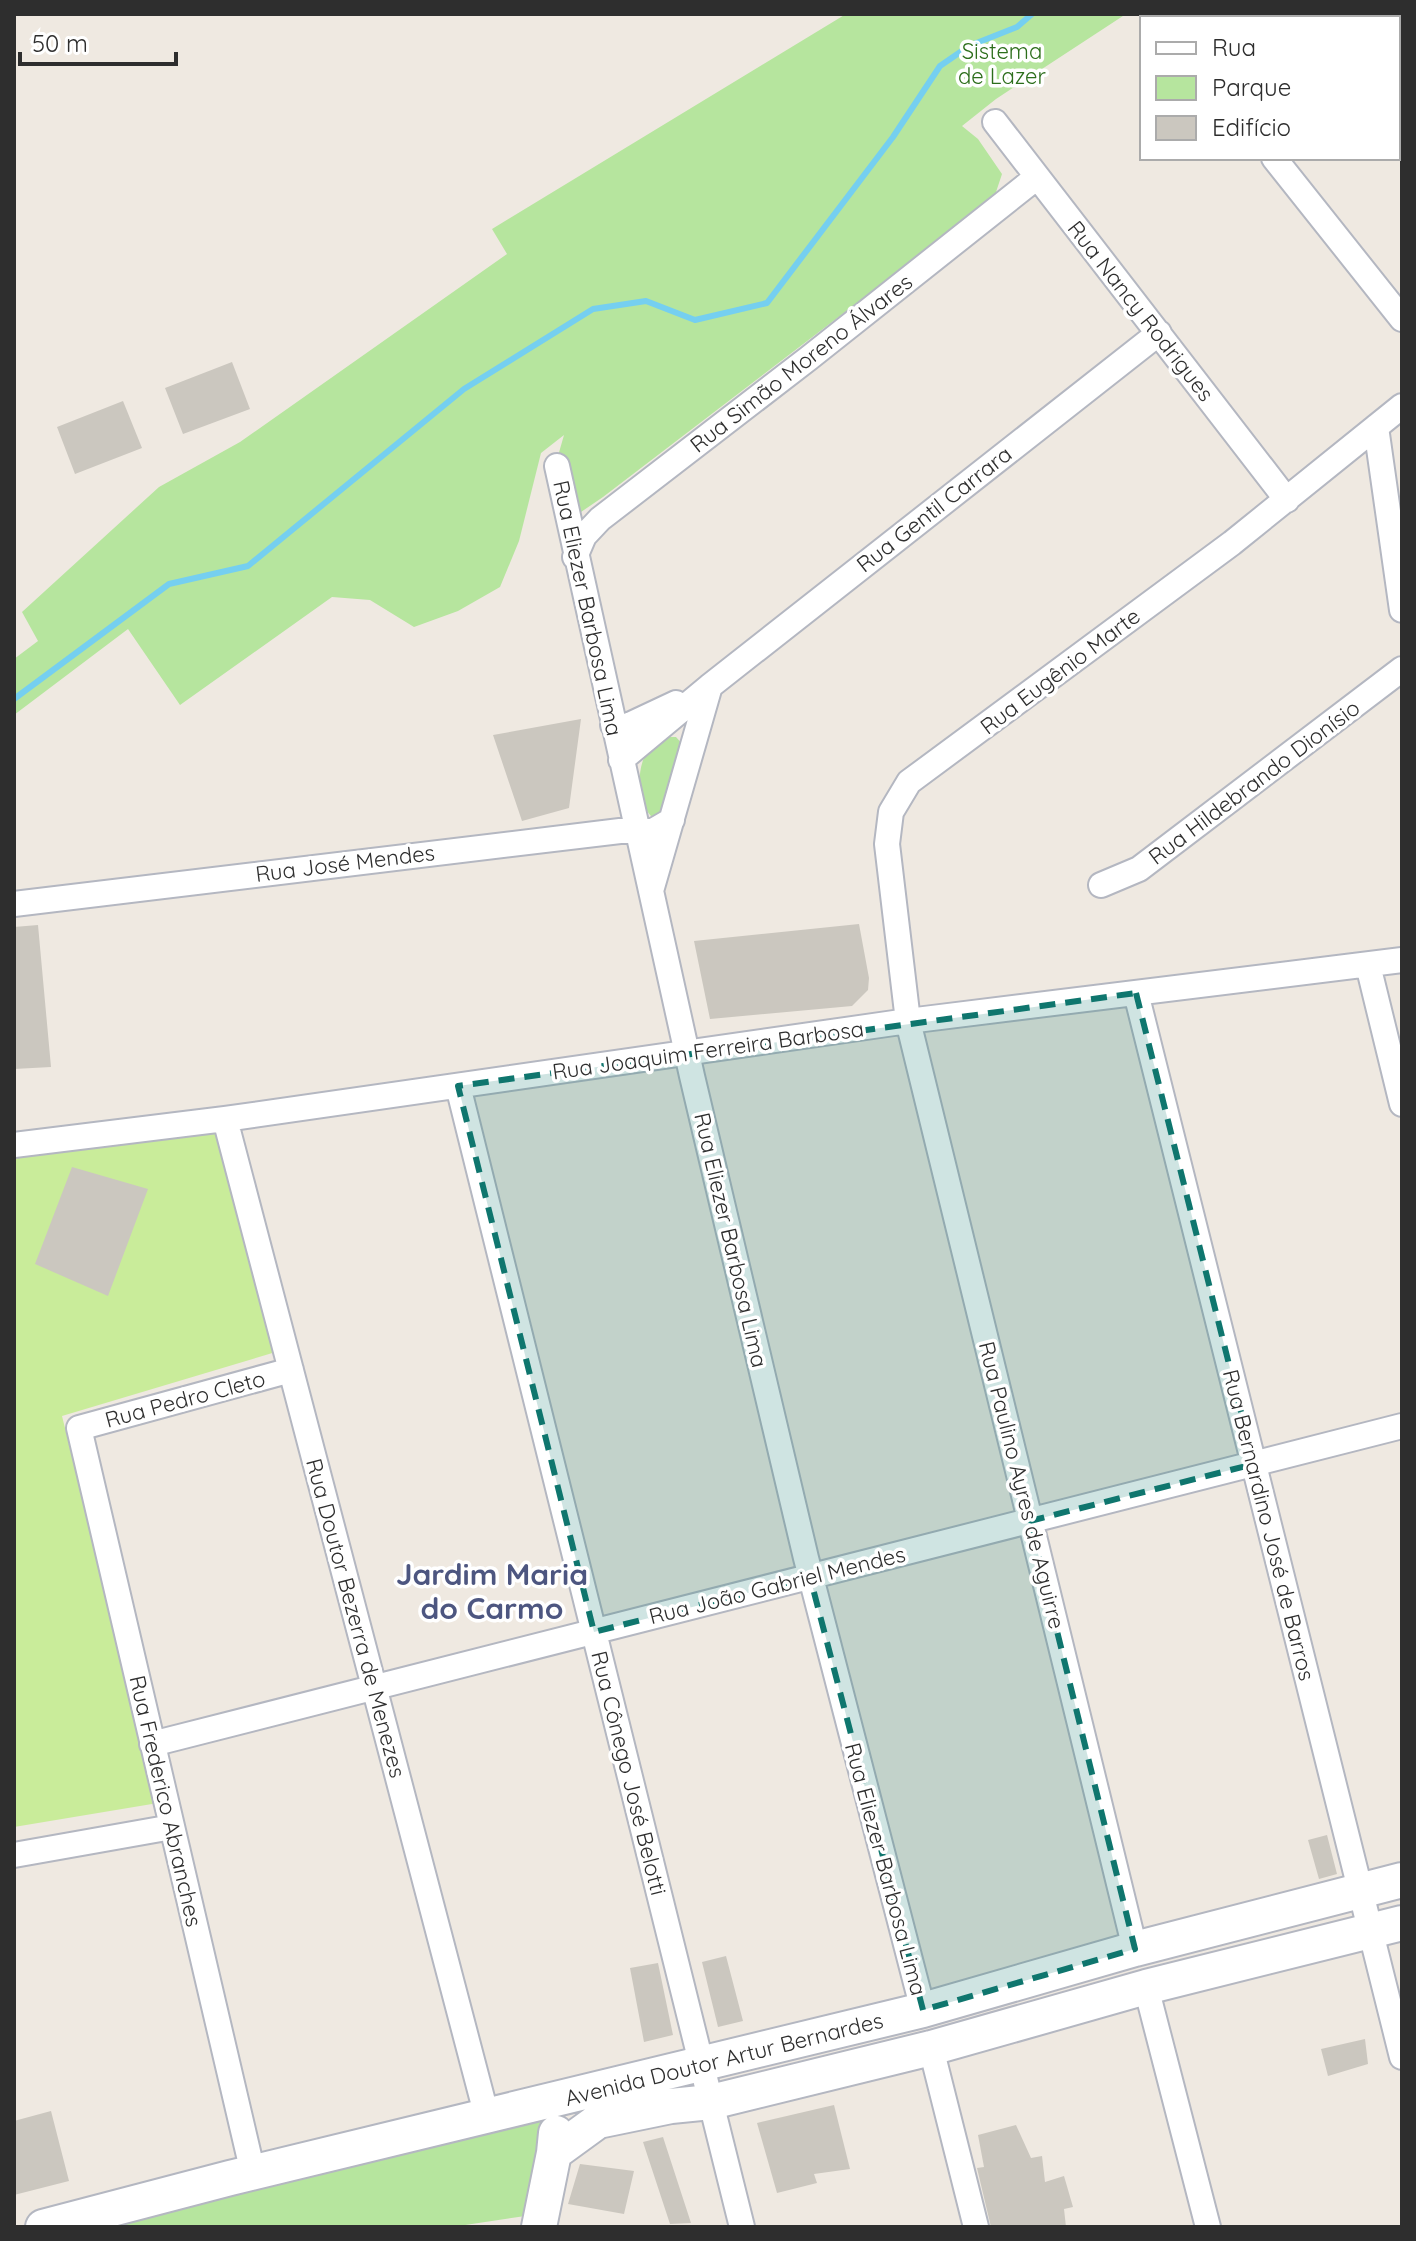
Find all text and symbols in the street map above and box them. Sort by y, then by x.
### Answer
scale bar [20,16,176,66]
legend [1140,16,1400,160]
text: 50 m [32,28,88,58]
text: Rua [1212,32,1256,62]
park label: Sistema de Lazer [958,37,1047,90]
text: Parque [1212,72,1291,102]
text: Edifício [1212,112,1291,142]
street label: Rua Nancy Rodrigues [1062,215,1220,407]
street label: Rua Simão Moreno Álvares [684,267,918,459]
street label: Rua Gentil Carrara [851,440,1017,578]
street label: Rua Eliezer Barbosa Lima [547,478,629,738]
street label: Rua Eugênio Marte [974,602,1146,740]
street label: Rua Hildebrando Dionísio [1143,693,1365,871]
street label: Rua José Mendes [254,838,436,888]
street label: Rua Joaquim Ferreira Barbosa [550,1014,866,1086]
street label: Rua Eliezer Barbosa Lima [688,1110,774,1370]
street label: Rua Paulino Ayres de Aguirre [973,1338,1071,1632]
street label: Rua Pedro Cleto [102,1364,268,1434]
street label: Rua Bernardino José de Barros [1217,1366,1321,1684]
street label: Rua Doutor Bezerra de Menezes [300,1455,412,1781]
street label: Rua João Gabriel Mendes [646,1540,908,1630]
district label: Jardim Maria do Carmo [396,1555,588,1627]
street label: Rua Cônego José Belotti [585,1648,673,1898]
street label: Rua Frederico Abranches [123,1673,209,1929]
street label: Rua Eliezer Barbosa Lima [839,1739,933,1999]
street label: Avenida Doutor Artur Bernardes [562,2006,886,2112]

